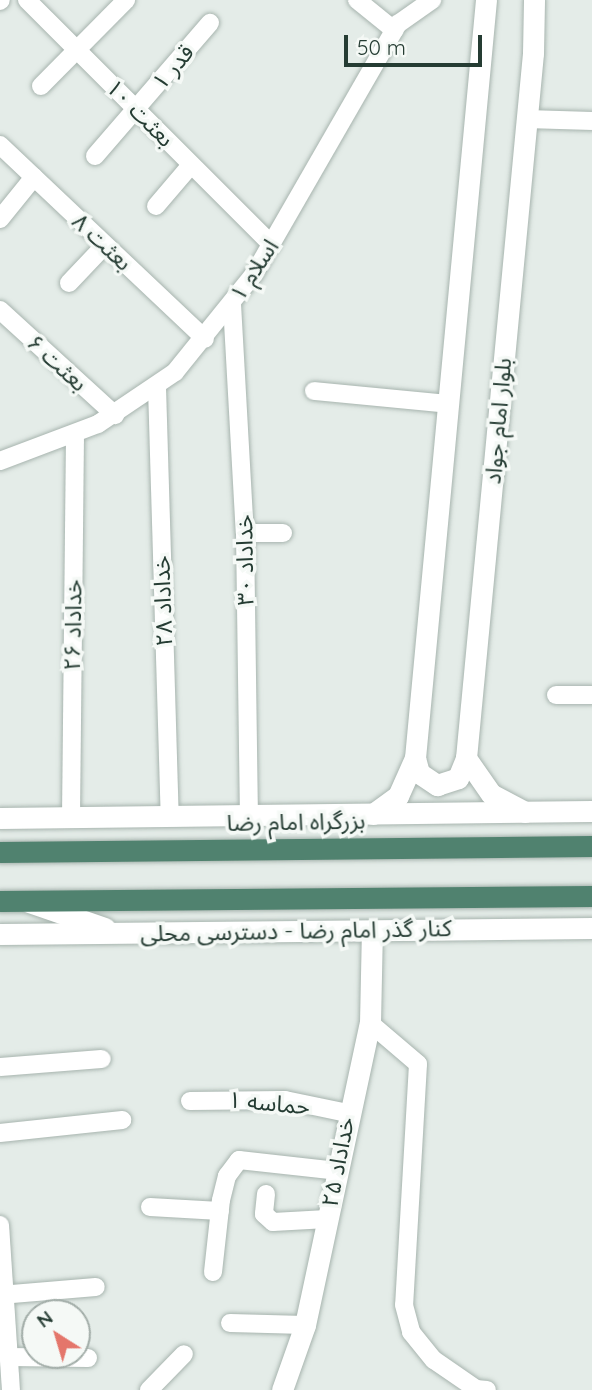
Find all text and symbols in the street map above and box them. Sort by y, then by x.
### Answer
scale bar [347,21,485,65]
text: 50 m [357,34,406,60]
street label: قدر ۱ [146,39,200,95]
street label: بعثت ۱۰ [100,73,180,153]
street label: بعثت ۸ [67,208,137,276]
street label: اسلام ۱ [224,234,284,306]
street label: بعثت ۶ [21,329,93,397]
street label: بلوار امام جواد [479,357,517,485]
street label: خداداد ۳۰ [230,514,260,606]
street label: خداداد ۲۸ [148,555,178,647]
street label: خداداد ۲۶ [58,579,88,671]
street label: بزرگراه امام رضا [226,807,366,837]
street label: کنار گذر امام رضا - دسترسی محلی [140,914,452,948]
street label: حماسه ۱ [227,1086,311,1120]
street label: خداداد ۲۵ [316,1115,360,1209]
north arrow [21,1299,91,1369]
text: N [32,1305,57,1333]

